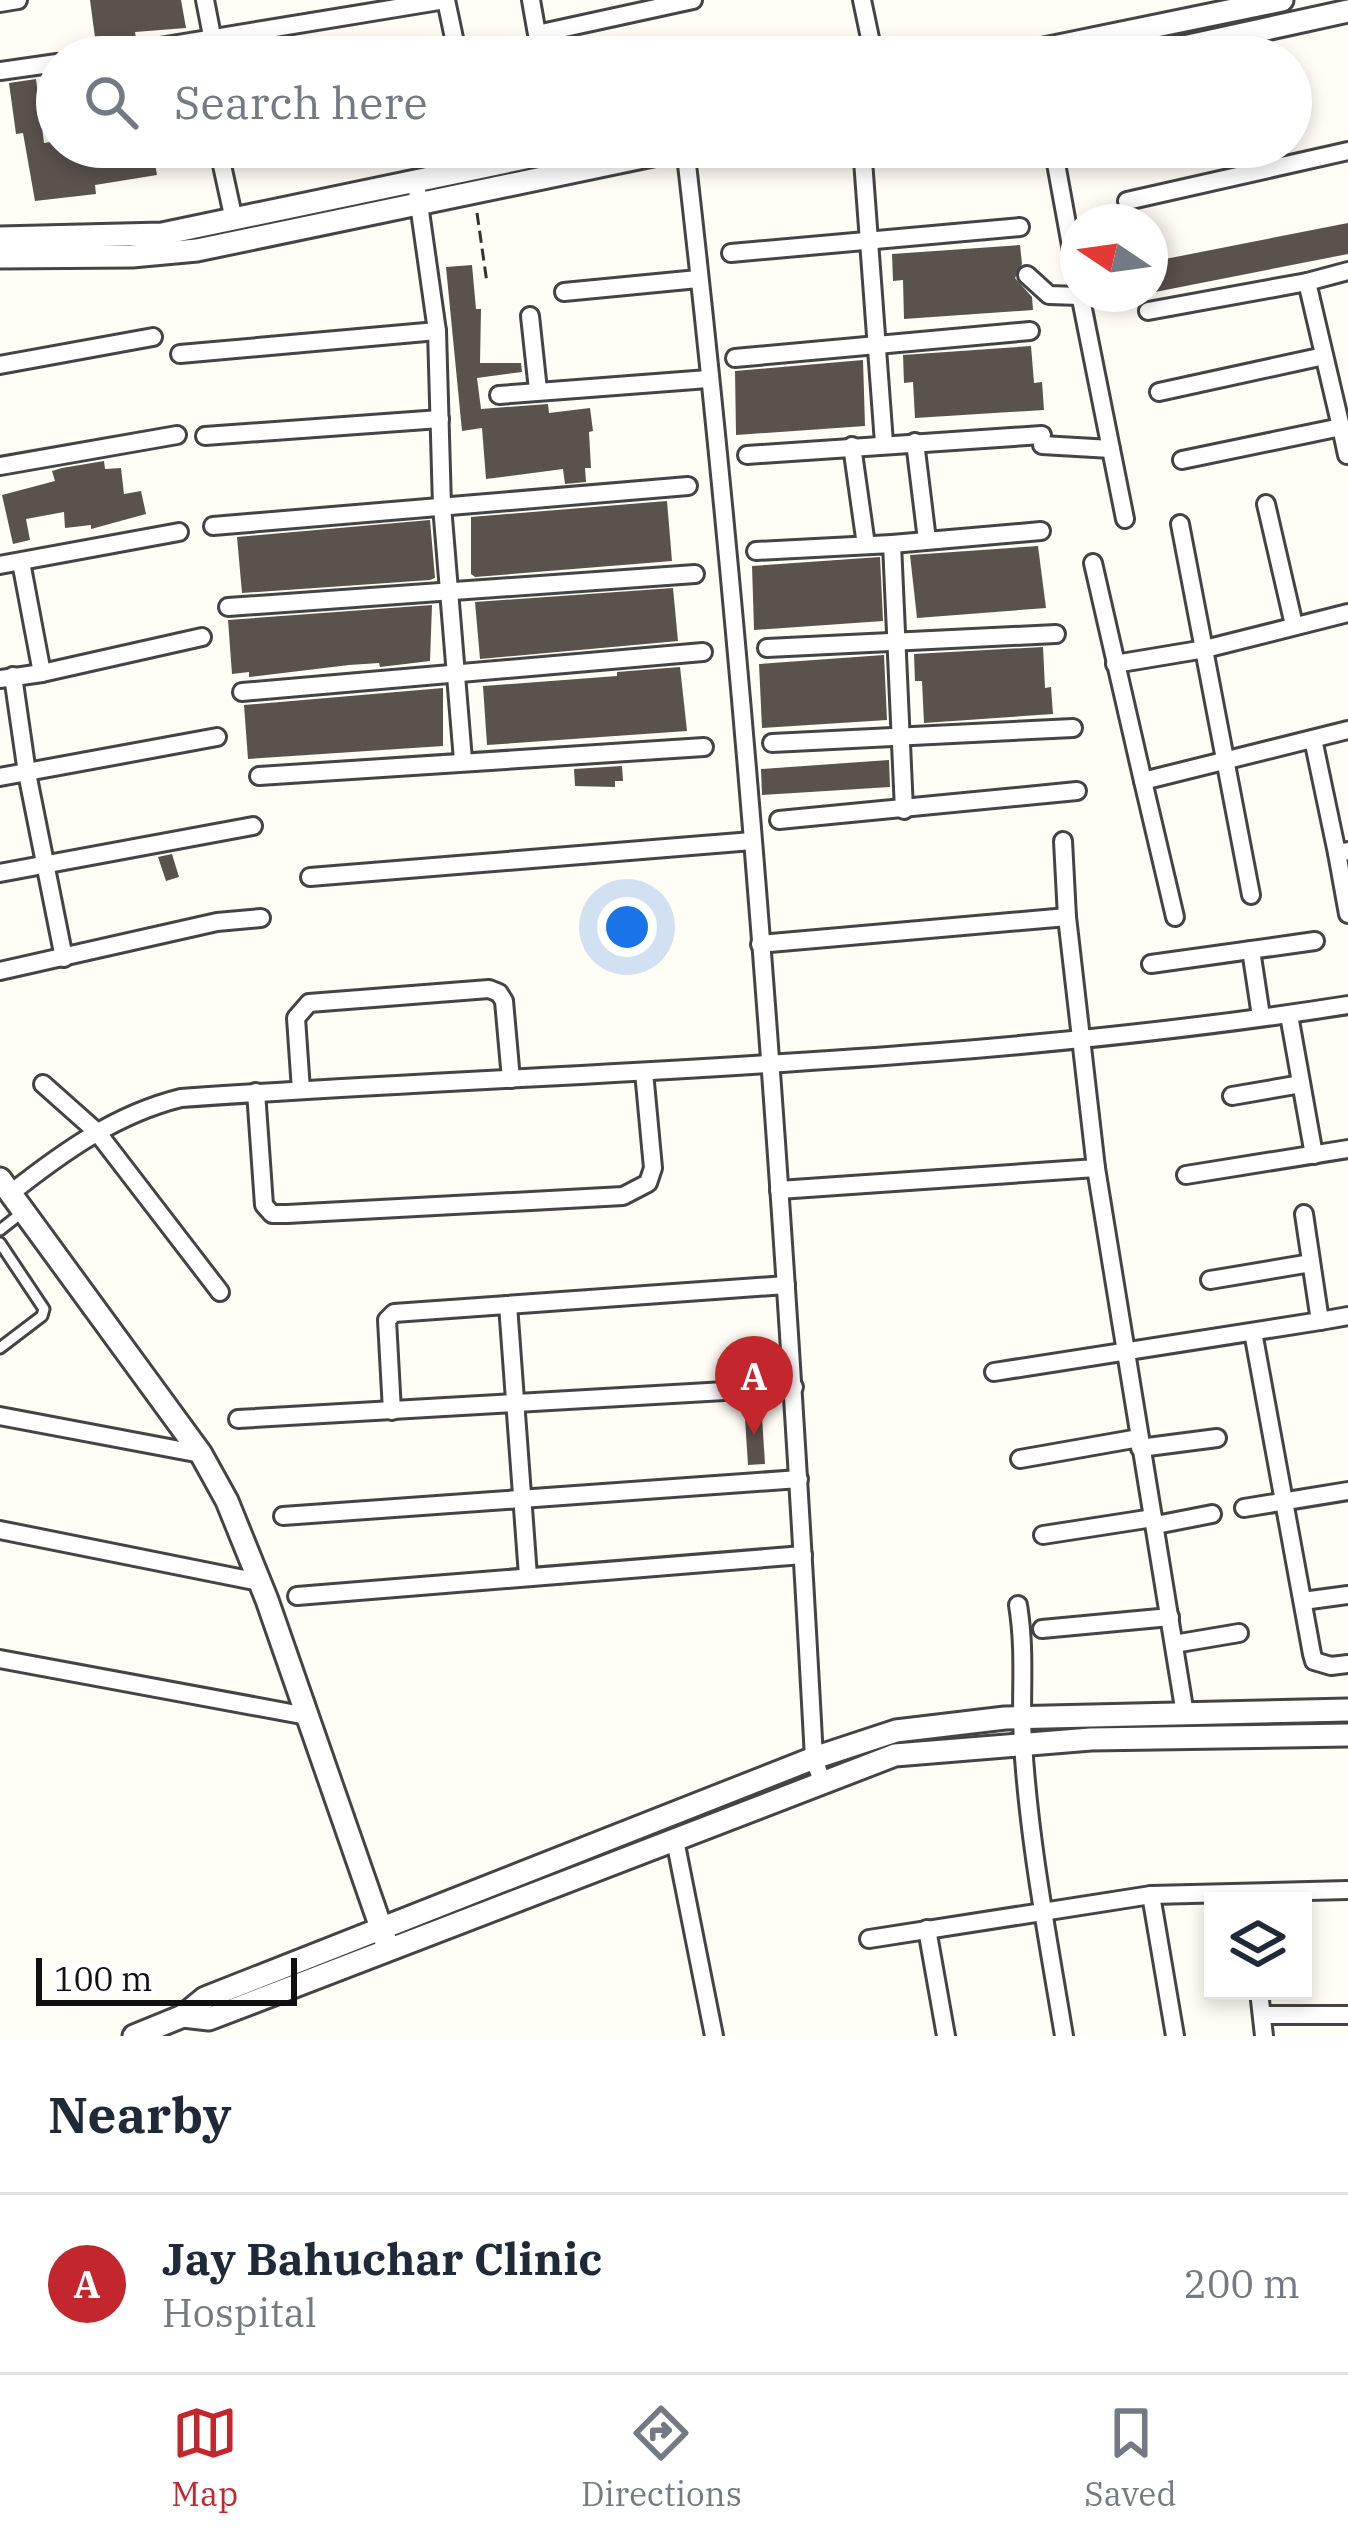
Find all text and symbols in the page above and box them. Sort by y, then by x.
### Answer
search box [36,36,1312,168]
icon: search [78,69,144,135]
text: Search here [174,73,428,131]
north arrow [1060,204,1168,312]
your location [597,897,657,957]
pin: A [715,1336,793,1435]
map controls [1204,1892,1312,2000]
button: layers [1204,1892,1312,2000]
scale bar [36,1952,297,2005]
text: 100 m [54,1957,153,2000]
text: Nearby [48,2081,232,2147]
text: Jay Bahuchar Clinic [162,2229,602,2287]
text: A [73,2258,101,2309]
text: 200 m [1184,2258,1300,2309]
text: Hospital [162,2287,317,2338]
tab: Map [171,2400,238,2515]
tab: Directions [581,2400,742,2515]
tab: Saved [1084,2400,1177,2515]

